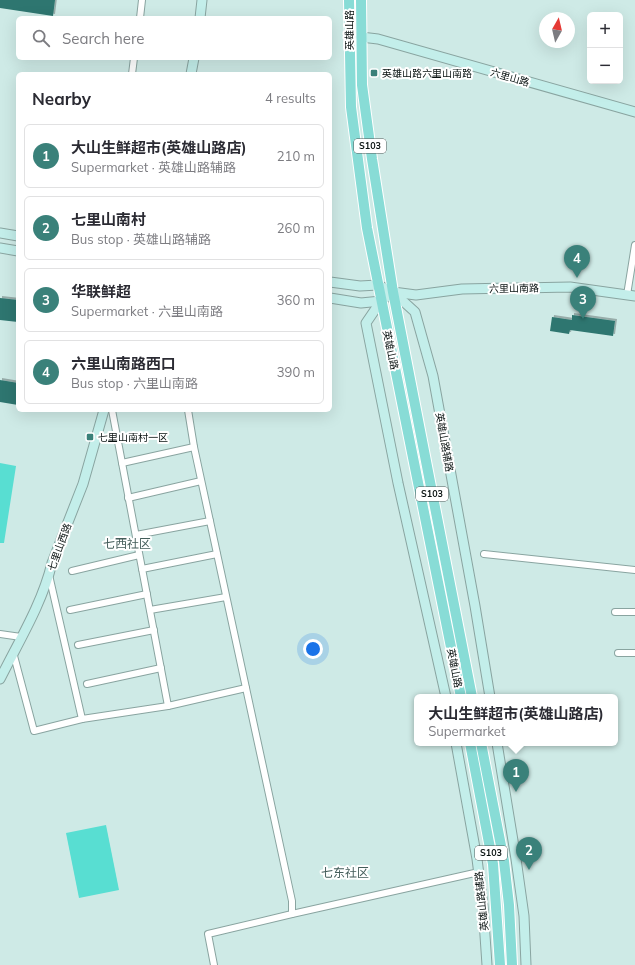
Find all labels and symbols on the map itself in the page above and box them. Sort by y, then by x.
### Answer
street label: 英雄山路 [343,10,356,50]
north arrow [539,12,575,48]
street label: 六里山路 [489,66,531,89]
place label: 英雄山路六里山南路 [382,67,472,80]
marker: 英雄山路六里山南路 [369,68,379,78]
road number: S103 [354,139,386,153]
pin: 4 [564,245,590,278]
street label: 六里山南路 [489,282,539,295]
pin: 3 [570,286,596,319]
street label: 英雄山路 [380,329,401,371]
street label: 英雄山路辅路 [433,411,456,473]
place label: 七里山南村一区 [98,431,168,444]
marker: 七里山南村一区 [85,432,95,442]
road number: S103 [416,487,448,501]
street label: 七里山西路 [45,521,74,573]
district label: 七西社区 [103,536,151,551]
your location [303,639,323,659]
street label: 英雄山路 [444,647,465,689]
pin: 1 [503,759,529,792]
pin: 2 [516,837,542,870]
road number: S103 [475,846,507,860]
district label: 七东社区 [321,865,369,880]
street label: 英雄山路辅路 [472,870,491,931]

